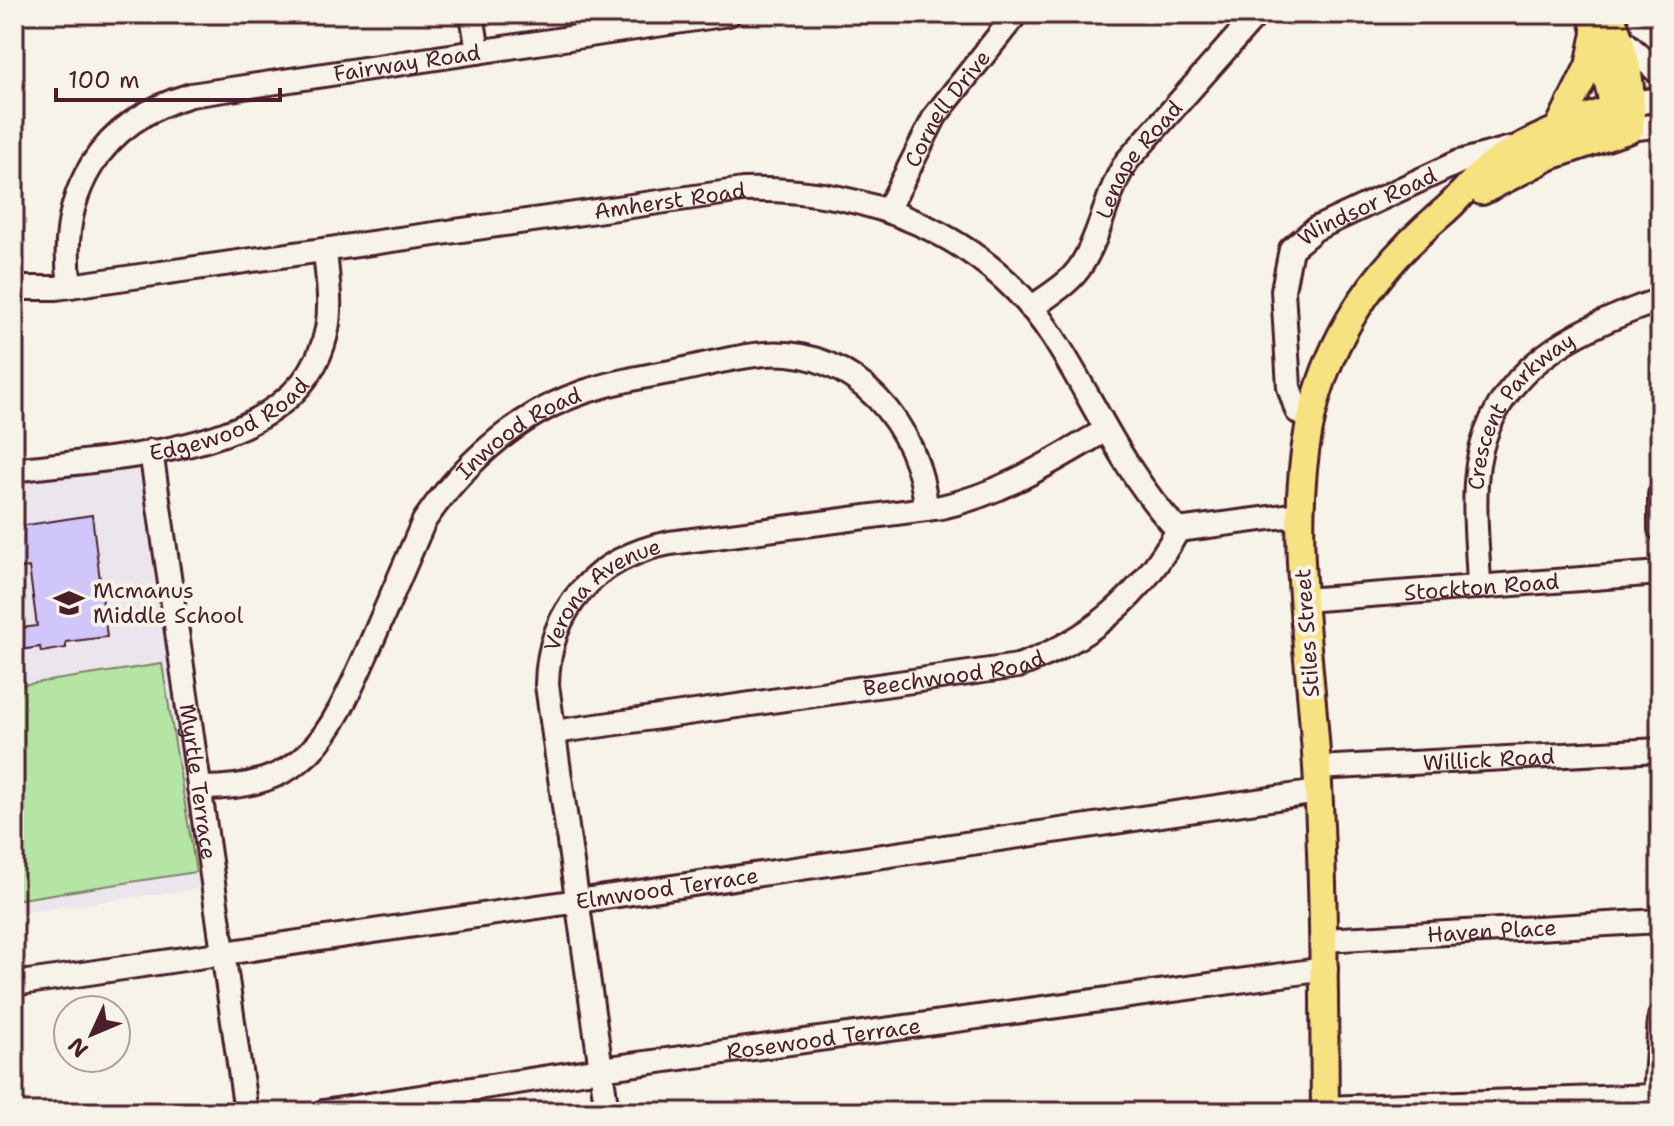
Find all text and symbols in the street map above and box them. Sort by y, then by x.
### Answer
street label: Fairway Road [331,37,482,88]
street label: Cornell Drive [897,44,997,172]
scale bar [56,52,280,102]
text: 100 m [68,64,140,96]
street label: Lenape Road [1089,94,1189,222]
street label: Windsor Road [1291,160,1441,252]
street label: Amherst Road [592,175,747,226]
street label: Crescent Parkway [1461,325,1580,491]
street label: Edgewood Road [147,371,315,467]
street label: Inwood Road [449,380,585,485]
street label: Verona Avenue [537,531,664,654]
street label: Stockton Road [1403,566,1560,607]
street label: Stiles Street [1288,568,1326,698]
place label: Mcmanus Middle School [93,576,244,630]
school or university icon: Mcmanus Middle School [52,586,86,620]
street label: Beechwood Road [861,642,1049,702]
street label: Myrtle Terrace [173,702,224,861]
street label: Willick Road [1422,741,1556,777]
street label: Elmwood Terrace [574,860,760,916]
street label: Haven Place [1426,912,1557,949]
north arrow [52,994,132,1074]
street label: Rosewood Terrace [725,1011,923,1066]
text: N [61,1031,94,1064]

